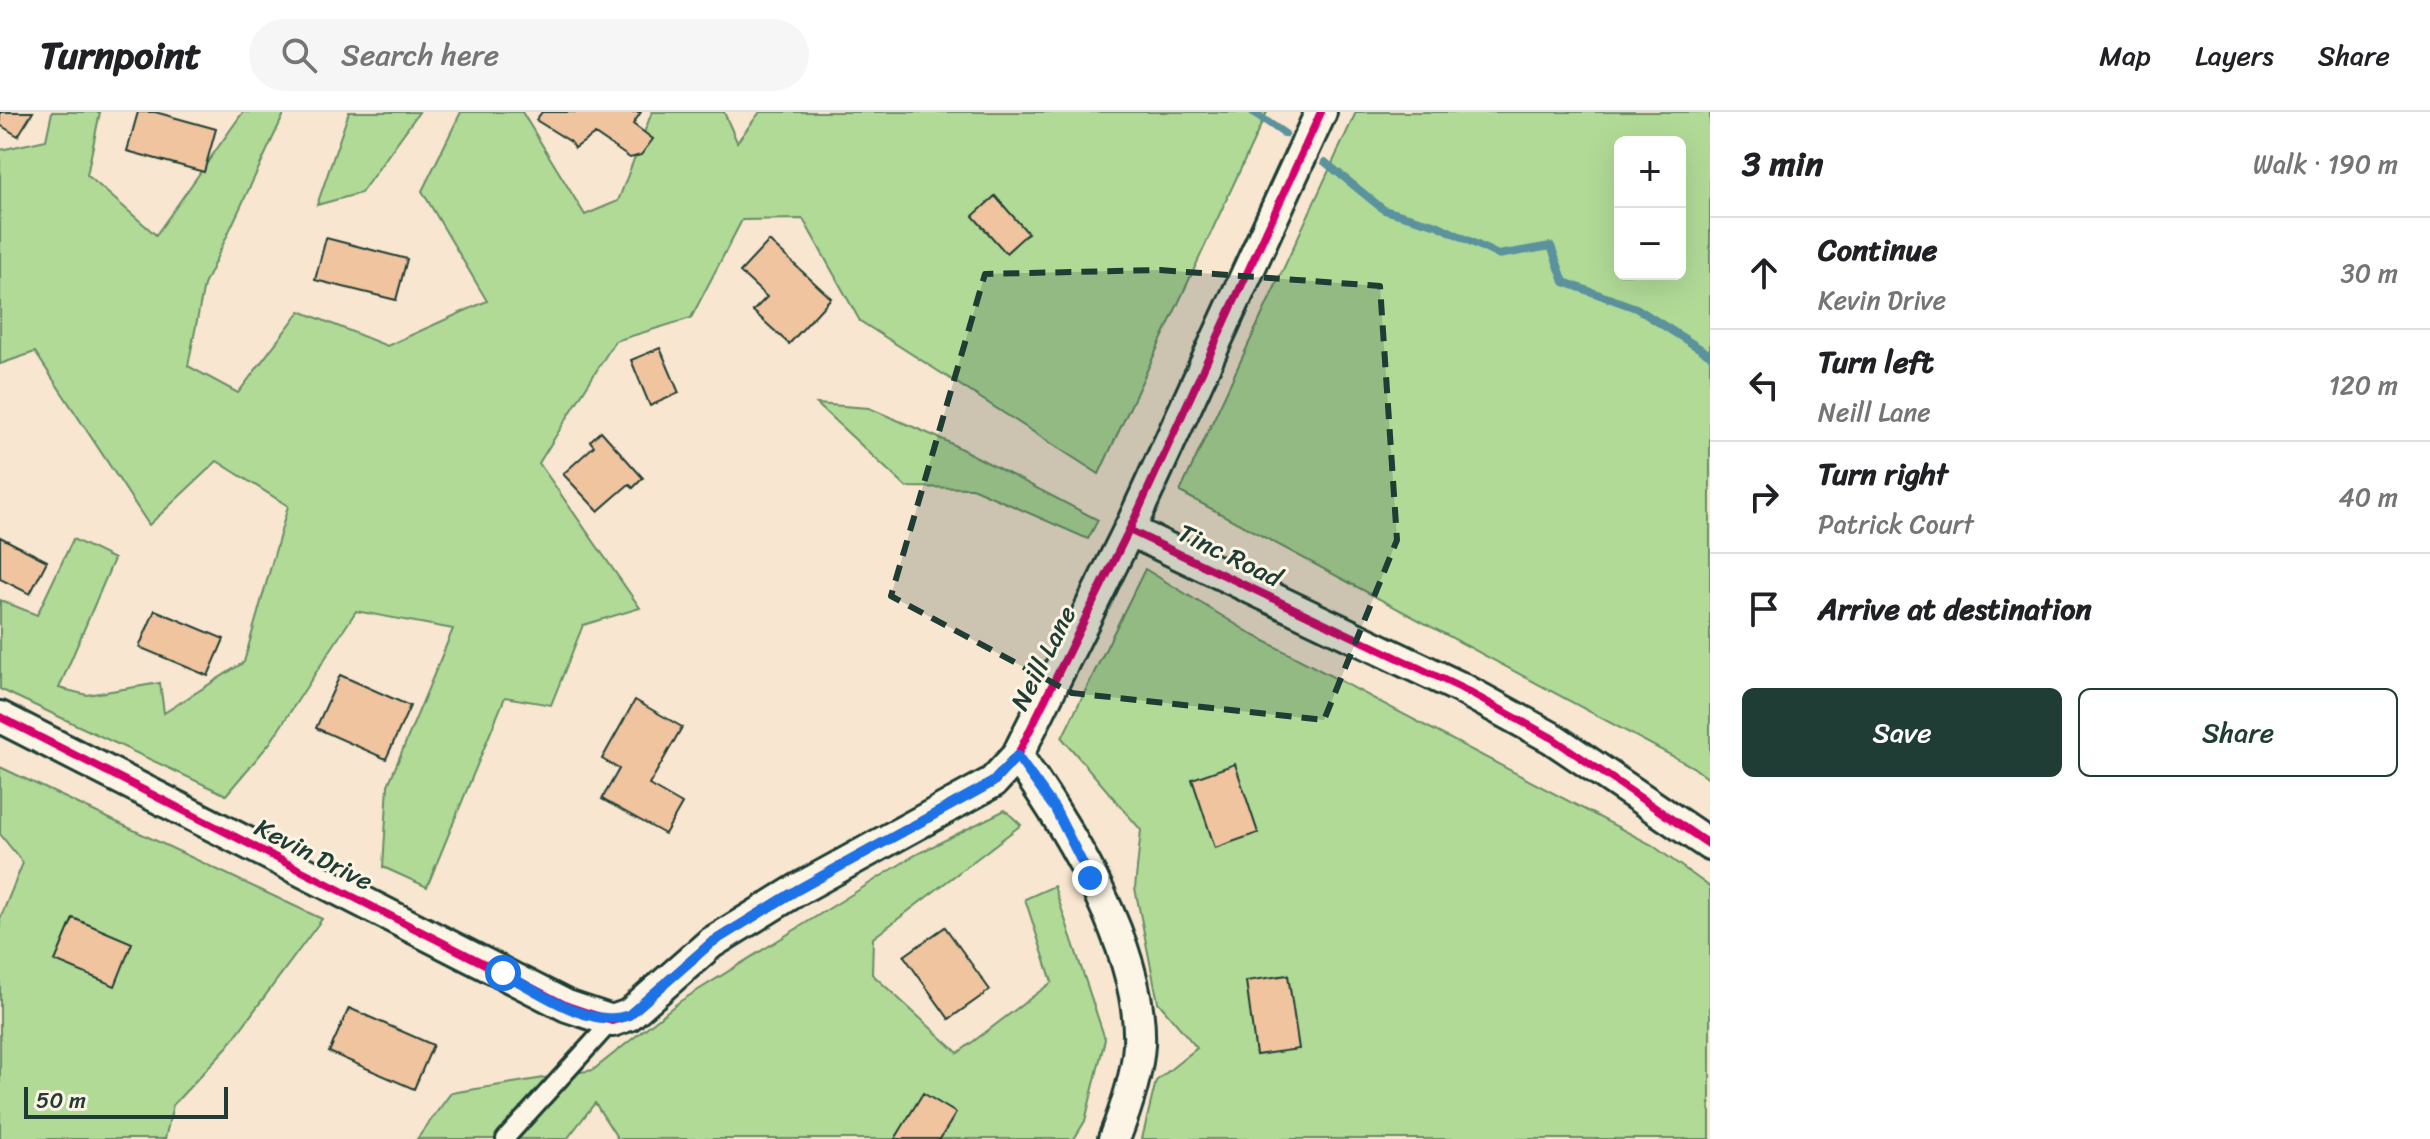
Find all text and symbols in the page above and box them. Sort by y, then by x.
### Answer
search box [249,19,809,91]
text: Turnpoint [40,22,201,89]
text: Search here [341,28,499,82]
text: Map [2099,31,2151,80]
text: Layers [2195,31,2274,80]
text: Share [2318,31,2390,80]
icon: search [277,33,321,77]
text: 3 min [1742,134,1823,194]
map controls [1614,136,1686,280]
button: + [1614,136,1686,208]
text: Walk · 190 m [2253,141,2398,187]
button: − [1614,208,1686,280]
text: Continue [1818,223,1937,277]
text: 30 m [2341,250,2398,296]
icon: ahead [1742,251,1786,295]
text: Kevin Drive [1818,277,1946,323]
text: Turn left [1818,335,1934,389]
text: 120 m [2329,362,2398,408]
icon: left [1742,363,1786,407]
text: Neill Lane [1818,389,1931,435]
text: Turn right [1818,447,1948,501]
text: 40 m [2339,474,2398,520]
icon: right [1742,475,1786,519]
text: Patrick Court [1818,501,1974,547]
street label: Tinc Road [1170,510,1292,601]
text: Arrive at destination [1818,582,2092,636]
icon: arrive [1742,587,1786,631]
street label: Neill Lane [997,597,1089,719]
button: Save [1742,688,2062,777]
button: Share [2078,688,2398,777]
street label: Kevin Drive [247,804,381,904]
route end [1072,860,1108,896]
route start [485,955,521,991]
text: 50 m [36,1081,86,1120]
scale bar [24,1083,228,1119]

